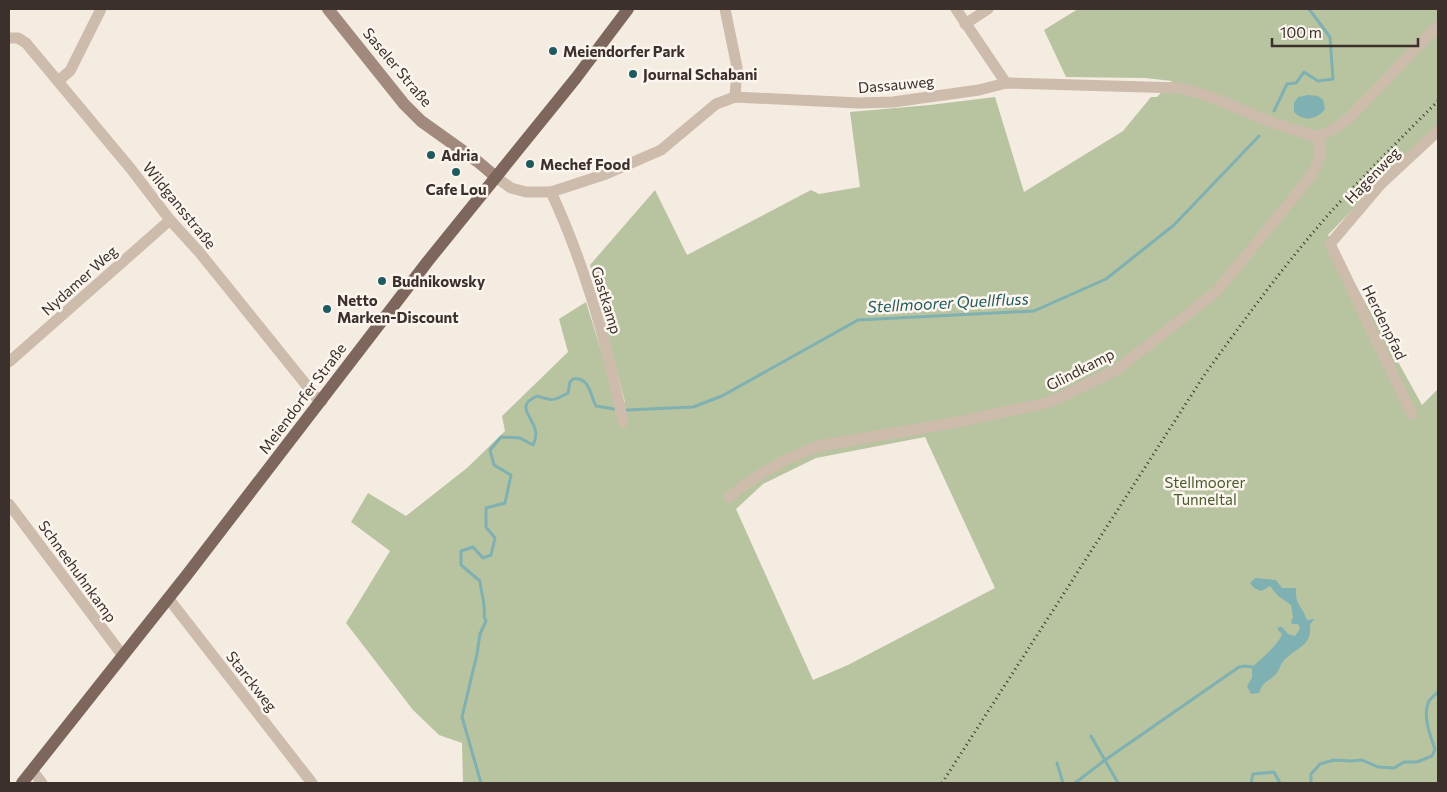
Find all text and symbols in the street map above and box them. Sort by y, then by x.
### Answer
scale bar [1272,15,1418,47]
text: 100 m [1280,23,1322,41]
street label: Saseler Straße [360,24,436,110]
place label: Meiendorfer Park [563,42,686,60]
marker: Meiendorfer Park [547,45,559,57]
place label: Journal Schabani [643,65,758,83]
marker: Journal Schabani [627,68,639,80]
street label: Dassauweg [857,72,935,96]
street label: Hagenweg [1341,143,1403,207]
place label: Adria [441,146,479,164]
marker: Adria [425,149,437,161]
place label: Mechef Food [540,155,630,173]
street label: Wildgansstraße [139,158,221,252]
marker: Mechef Food [524,158,536,170]
marker: Cafe Lou [450,166,462,178]
place label: Cafe Lou [425,180,487,198]
street label: Nydamer Weg [37,241,121,319]
street label: Gastkamp [588,264,626,336]
place label: Budnikowsky [392,272,486,290]
marker: Budnikowsky [376,275,388,287]
street label: Herdenpfad [1359,282,1411,362]
water label: Stellmoorer Quellfluss [867,288,1029,316]
place label: Netto Marken-Discount [337,291,459,326]
marker: Netto Marken-Discount [321,303,333,315]
street label: Meiendorfer Straße [254,339,350,457]
street label: Glindkamp [1043,344,1117,394]
park label: Stellmoorer Tunneltal [1165,473,1245,508]
street label: Schneehuhnkamp [35,517,121,625]
street label: Starckweg [223,647,281,715]

